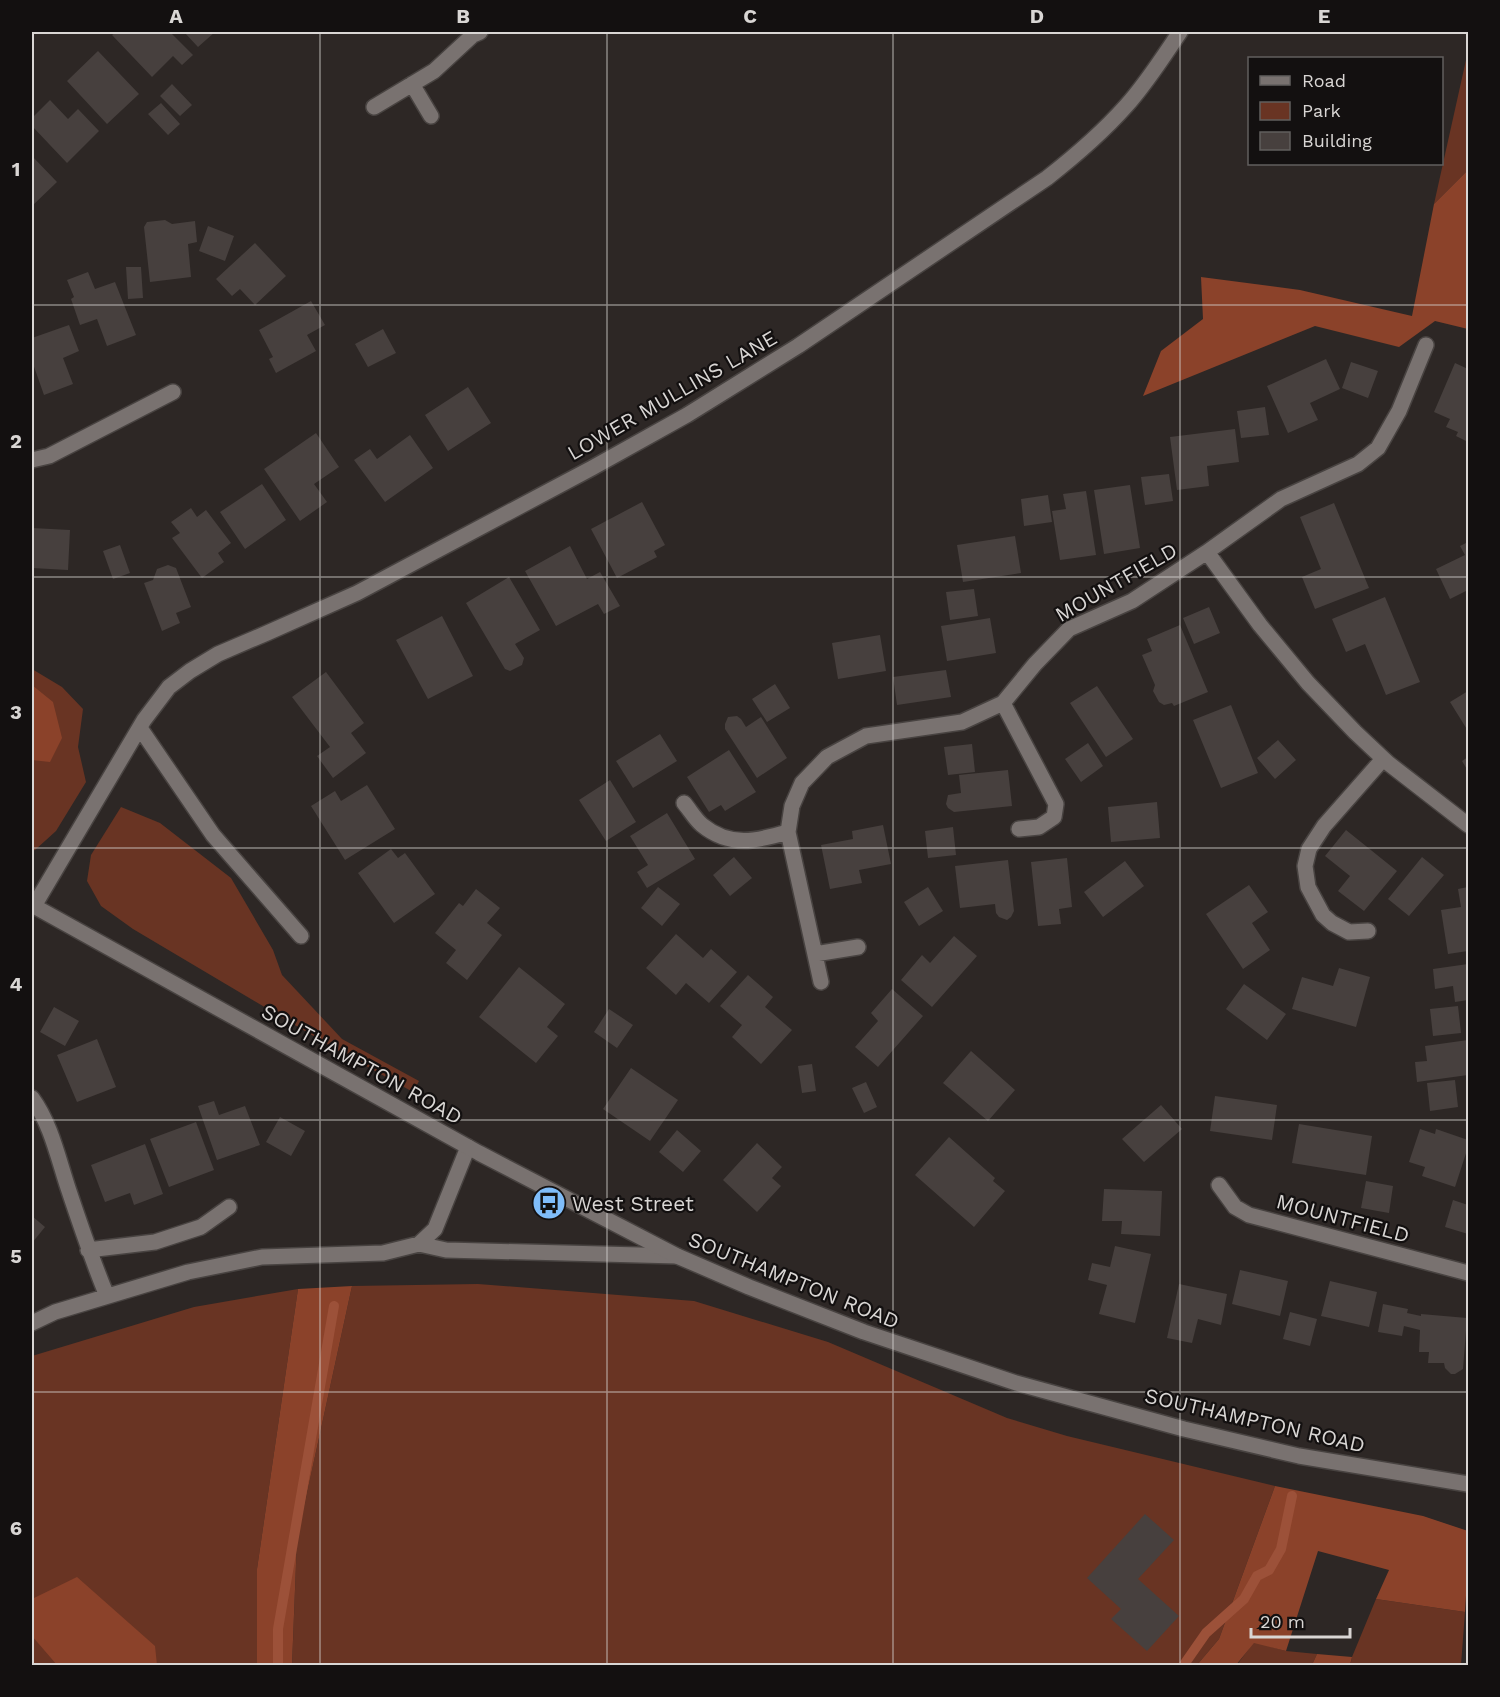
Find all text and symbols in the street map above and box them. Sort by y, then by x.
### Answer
text: A [169,4,183,28]
text: B [456,4,470,28]
text: C [743,4,757,28]
text: D [1030,4,1044,28]
text: E [1318,4,1330,28]
legend [1248,57,1443,165]
text: Road [1302,70,1346,91]
text: Park [1302,100,1341,121]
text: Building [1302,130,1372,151]
text: 1 [12,157,20,181]
street label: LOWER MULLINS LANE [563,325,781,465]
text: 2 [10,429,22,453]
street label: MOUNTFIELD [1051,537,1181,627]
text: 3 [10,700,22,724]
text: 4 [10,972,23,996]
street label: SOUTHAMPTON ROAD [257,998,467,1130]
bus stop icon: West Street [531,1185,567,1221]
street label: MOUNTFIELD [1274,1188,1412,1248]
place label: West Street [572,1191,694,1216]
street label: SOUTHAMPTON ROAD [685,1226,903,1334]
text: 5 [10,1244,22,1268]
street label: SOUTHAMPTON ROAD [1142,1382,1368,1458]
text: 6 [10,1516,22,1540]
scale bar [1251,1601,1350,1639]
text: 20 m [1260,1611,1305,1632]

